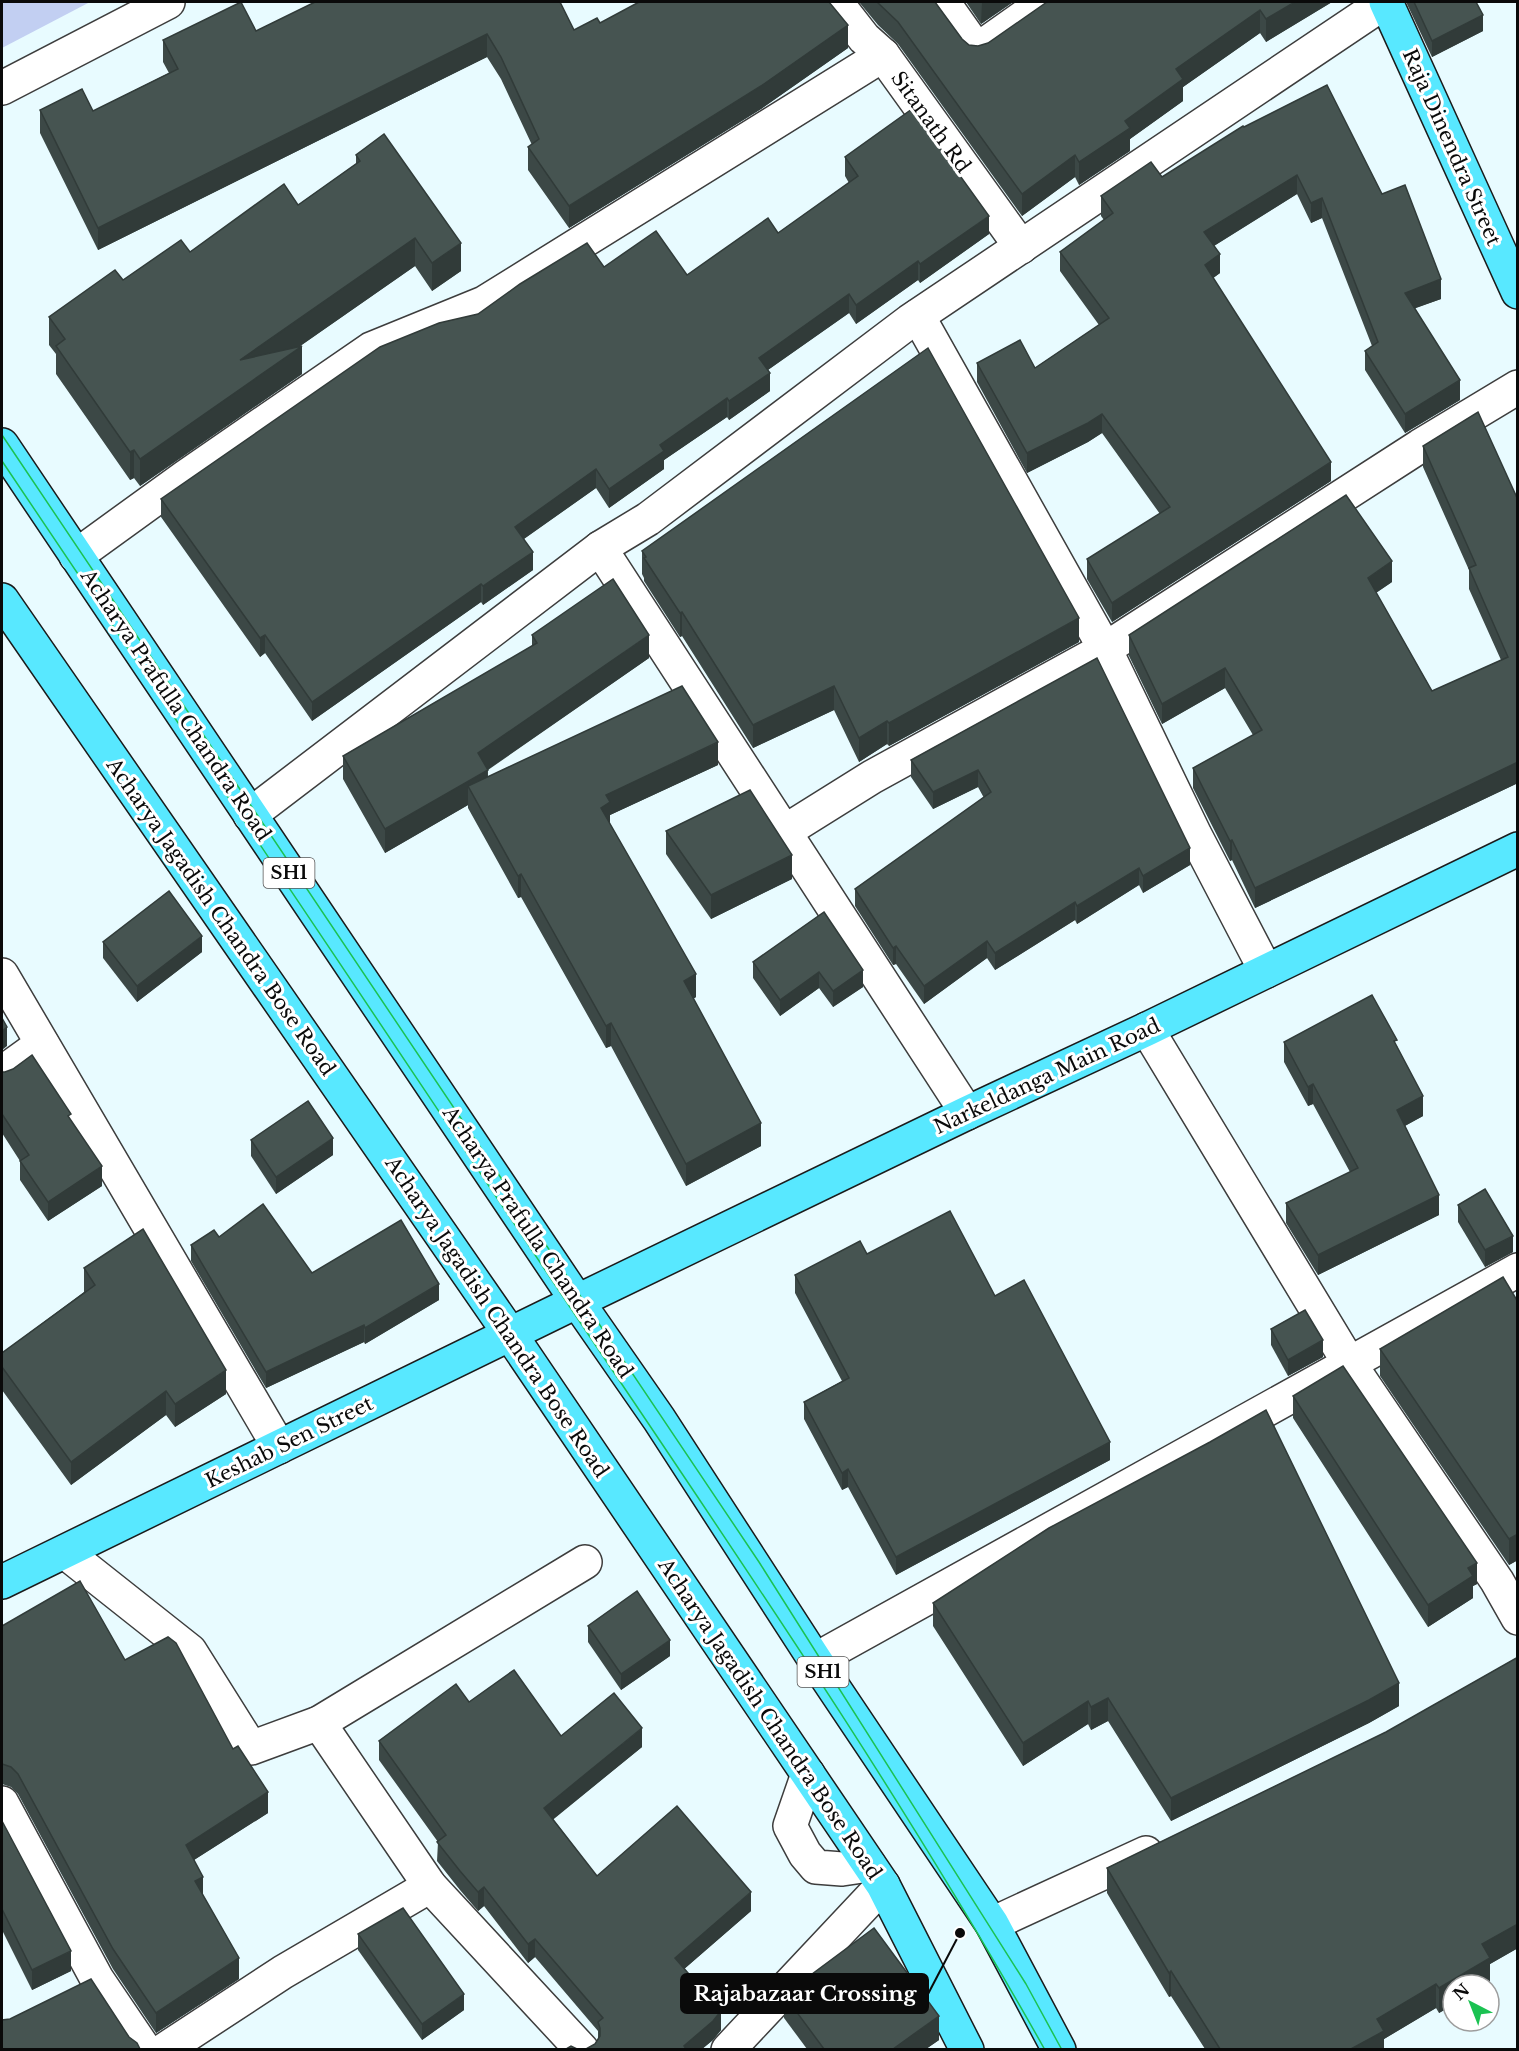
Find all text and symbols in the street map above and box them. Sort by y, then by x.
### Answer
street label: Raja Dinendra Street [1398,45,1506,250]
street label: Sitanath Rd [886,67,976,177]
street label: Acharya Prafulla Chandra Road [75,564,276,845]
street label: Acharya Jagadish Chandra Bose Road [101,753,340,1080]
road number: SH1 [264,858,314,888]
street label: Narkeldanga Main Road [930,1013,1164,1139]
street label: Acharya Prafulla Chandra Road [437,1101,638,1382]
street label: Acharya Jagadish Chandra Bose Road [380,1151,614,1482]
street label: Keshab Sen Street [201,1391,377,1493]
street label: Acharya Jagadish Chandra Bose Road [653,1553,887,1884]
road number: SH1 [798,1657,848,1687]
north arrow [1441,1973,1501,2033]
callout: Rajabazaar Crossing [681,1974,928,2013]
text: N [1449,1979,1473,2004]
text: Rajabazaar Crossing [694,1981,918,2007]

